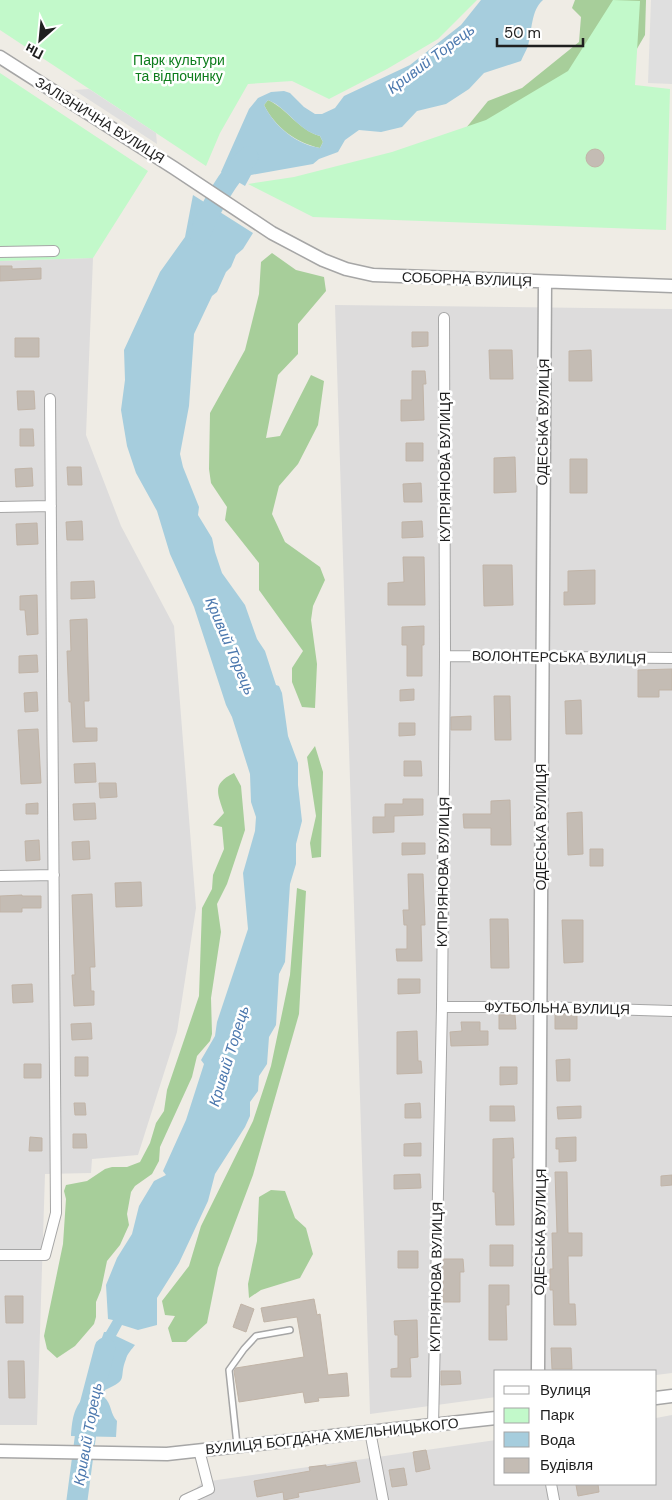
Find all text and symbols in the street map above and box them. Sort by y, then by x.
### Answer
north arrow [15,15,65,65]
scale bar [497,15,583,47]
water label: Кривий Торець [383,20,479,98]
text: 50 m [504,23,541,43]
text: Пн [22,39,46,64]
park label: Парк культури та відпочинку [133,51,225,85]
street label: ЗАЛІЗНИЧНА ВУЛИЦЯ [32,73,168,167]
street label: СОБОРНА ВУЛИЦЯ [402,268,532,290]
street label: ОДЕСЬКА ВУЛИЦЯ [533,358,553,486]
street label: КУПРІЯНОВА ВУЛИЦЯ [436,392,454,542]
water label: Кривий Торець [200,594,260,698]
street label: ВОЛОНТЕРСЬКА ВУЛИЦЯ [472,646,646,668]
street label: ОДЕСЬКА ВУЛИЦЯ [532,764,550,890]
street label: КУПРІЯНОВА ВУЛИЦЯ [433,797,453,947]
street label: ФУТБОЛЬНА ВУЛИЦЯ [484,998,630,1018]
water label: Кривий Торець [204,1003,254,1109]
street label: ОДЕСЬКА ВУЛИЦЯ [530,1168,550,1296]
street label: КУПРІЯНОВА ВУЛИЦЯ [426,1202,446,1352]
legend [494,1370,657,1485]
text: Вулиця [540,1380,591,1400]
water label: Кривий Торець [69,1381,107,1487]
text: Парк [540,1405,574,1425]
street label: ВУЛИЦЯ БОГДАНА ХМЕЛЬНИЦЬКОГО [205,1414,459,1458]
text: Вода [540,1430,576,1450]
text: Будівля [540,1455,593,1475]

